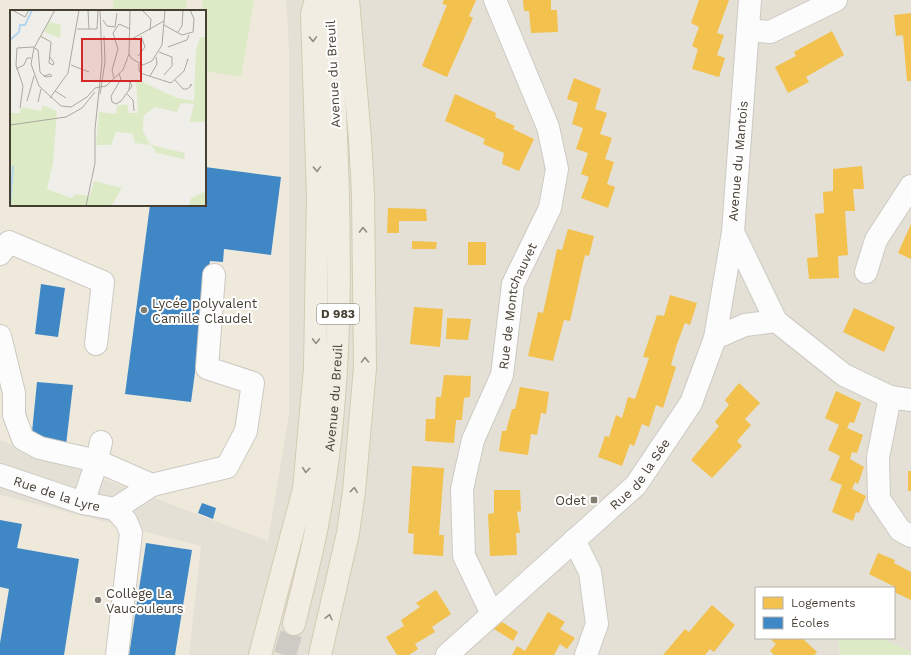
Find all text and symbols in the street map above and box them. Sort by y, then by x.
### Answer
inset map [10,10,206,206]
street label: Avenue du Breuil [323,20,343,128]
one-way arrow [309,36,317,42]
street label: Avenue du Mantois [725,100,751,222]
one-way arrow [313,166,322,172]
one-way arrow [359,227,367,233]
street label: Rue de Montchauvet [495,240,540,370]
place label: Lycée polyvalent Camille Claudel [152,296,258,326]
road number: D 983 [317,304,359,324]
marker: Lycée polyvalent Camille Claudel [139,305,149,315]
one-way arrow [312,338,320,344]
street label: Avenue du Breuil [321,344,345,452]
one-way arrow [360,357,369,363]
street label: Rue de la Sée [606,436,673,513]
one-way arrow [301,467,310,473]
street label: Rue de la Lyre [12,473,102,514]
one-way arrow [349,486,358,493]
place label: Odet [555,493,587,508]
marker: Odet [589,495,599,505]
place label: Collège La Vaucouleurs [106,586,184,616]
legend [755,587,895,639]
marker: Collège La Vaucouleurs [93,595,103,605]
text: Logements [791,596,856,610]
one-way arrow [324,614,332,620]
text: Écoles [791,616,829,630]

